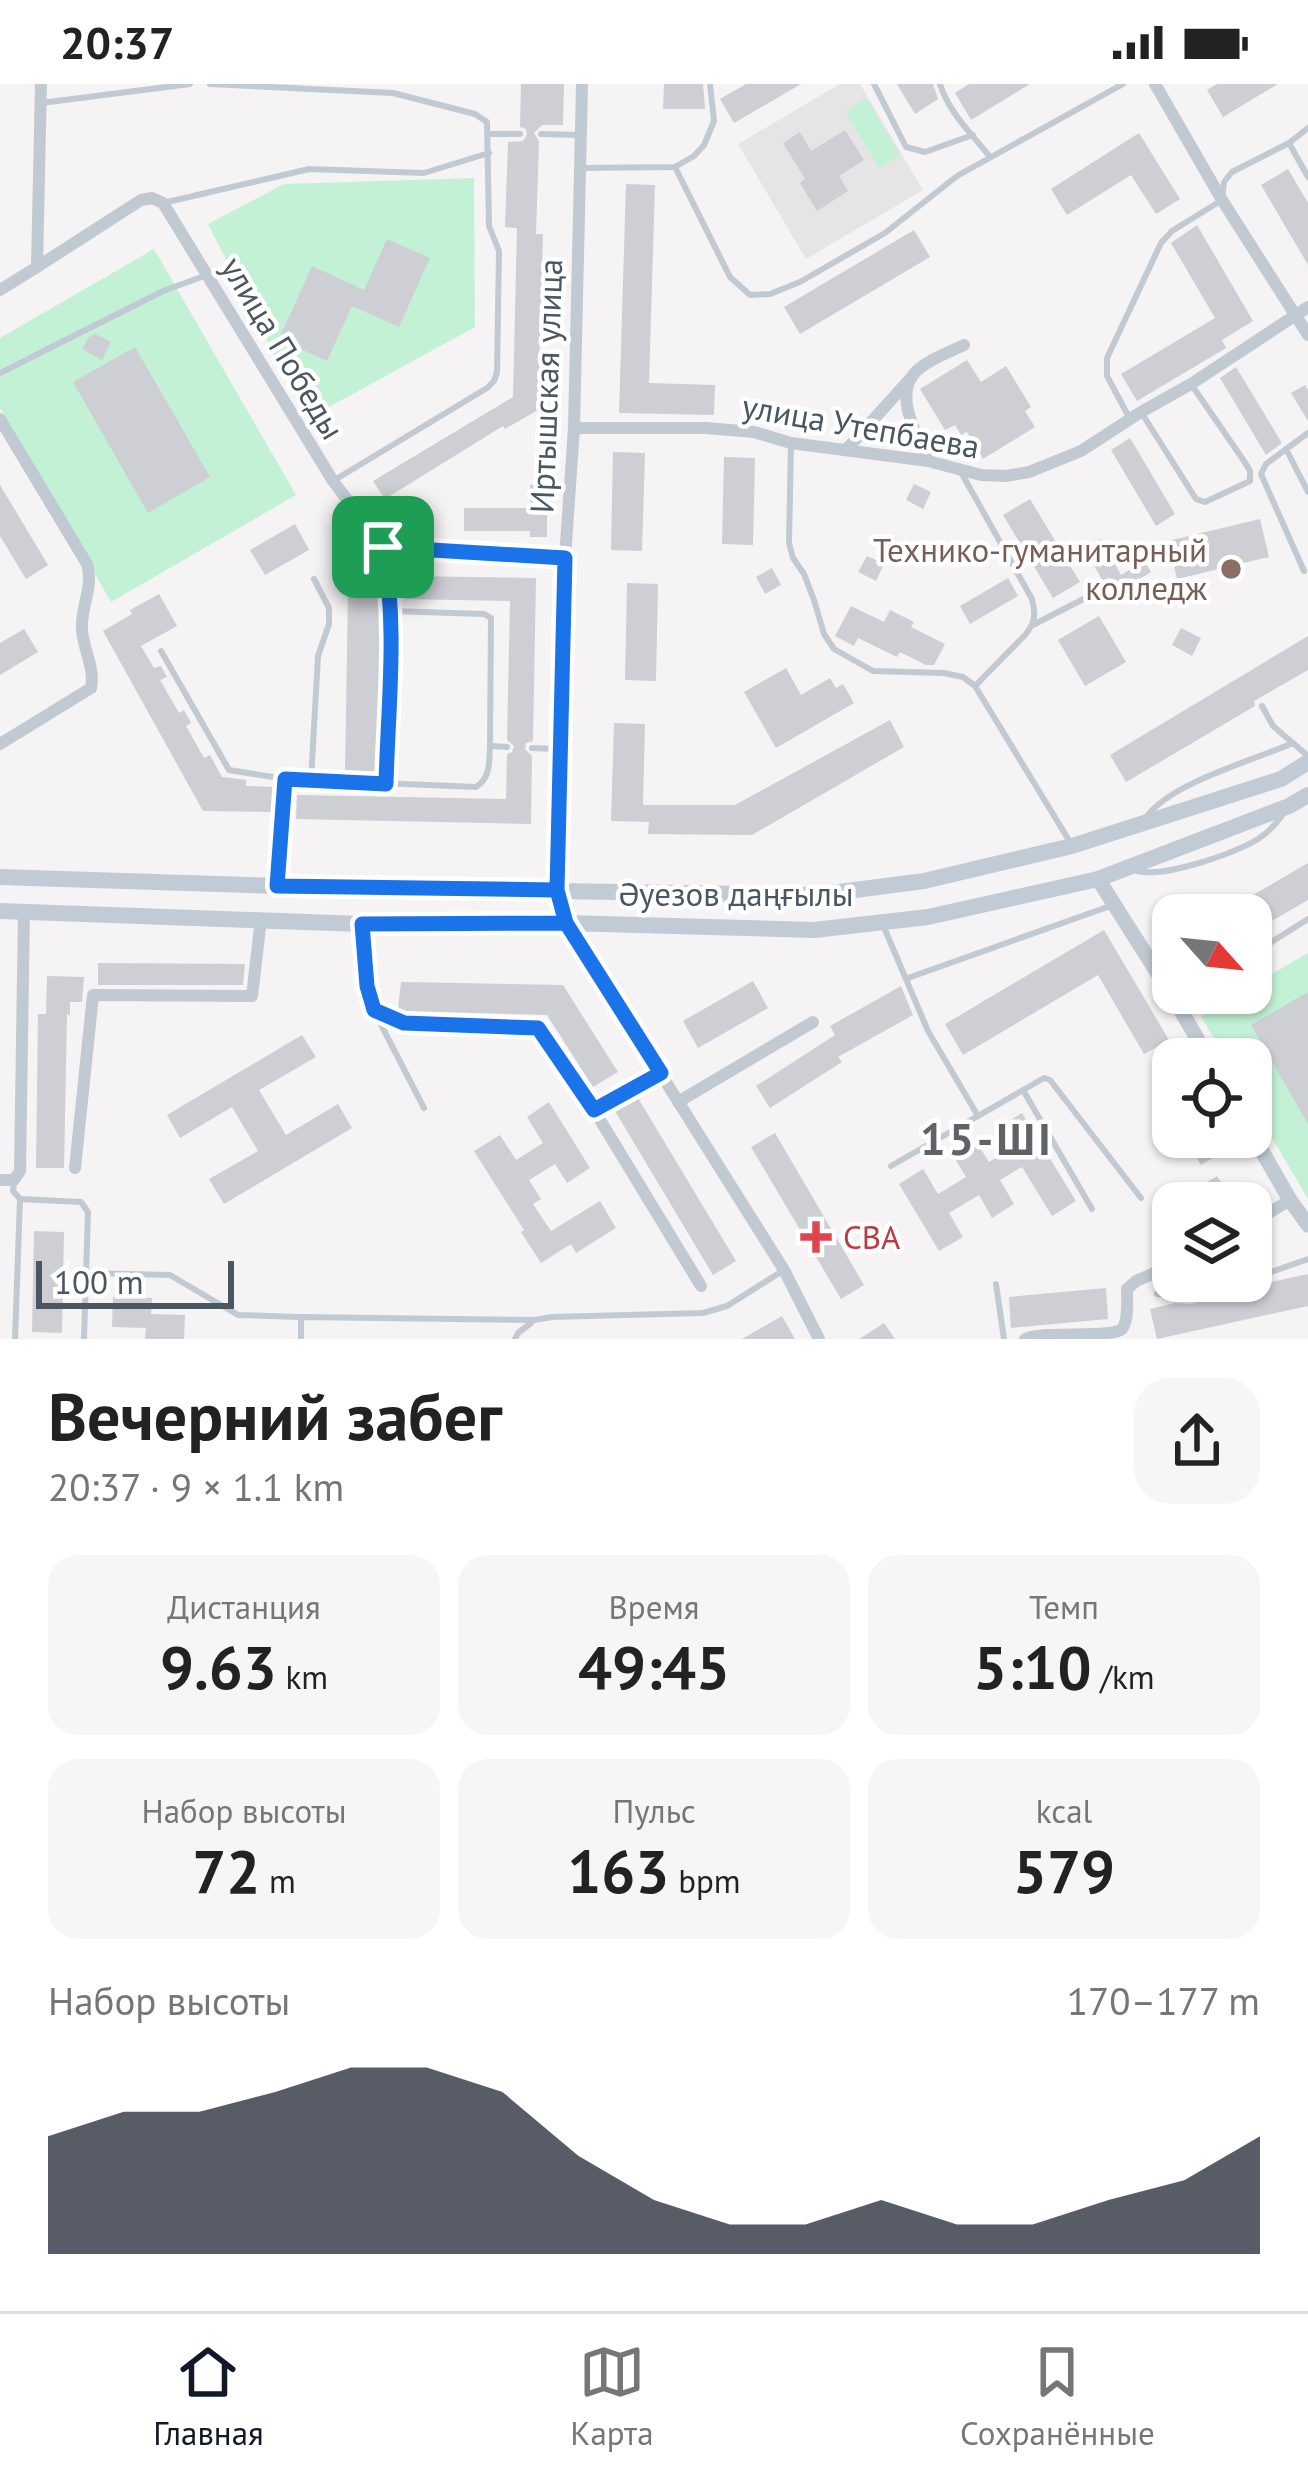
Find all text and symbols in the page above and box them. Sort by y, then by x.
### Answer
text: 20:37 [60,13,174,71]
street label: улица Победы [212,249,355,447]
street label: Иртышская улица [520,258,571,514]
street label: улица Утепбаева [739,383,983,468]
pin [332,496,434,598]
icon: arrive [350,514,416,580]
place label: Технико-гуманитарный колледж [873,528,1207,609]
marker: Технико-гуманитарный колледж [1218,556,1244,582]
street label: Әуезов даңғылы [618,872,854,915]
north arrow [1152,894,1272,1014]
map controls [1152,894,1272,1302]
button: locate [1152,1038,1272,1158]
district label: 15-ШІ [920,1109,1054,1167]
button: layers [1152,1182,1272,1302]
place label: СВА [843,1215,901,1258]
marker: СВА [800,1221,832,1253]
scale bar [36,1255,234,1308]
text: 100 m [54,1260,144,1303]
text: Вечерний забег [48,1373,502,1458]
button: share [1134,1378,1260,1504]
text: 20:37 · 9 × 1.1 km [48,1461,344,1512]
text: Дистанция [167,1585,321,1628]
text: Время [609,1585,699,1628]
text: Темп [1029,1585,1099,1628]
text: 9.63 [160,1628,277,1706]
text: 49:45 [578,1628,730,1706]
text: 5:10 [973,1628,1092,1706]
text: km [277,1655,328,1698]
text: /km [1092,1655,1155,1698]
text: Набор высоты [141,1789,347,1832]
text: Пульс [612,1789,696,1832]
text: kcal [1036,1789,1092,1832]
text: 72 [192,1832,260,1910]
text: 163 [567,1832,669,1910]
text: 579 [1013,1832,1115,1910]
text: m [260,1859,296,1902]
text: bpm [669,1859,741,1902]
text: Набор высоты [48,1975,290,2026]
text: 170–177 m [1067,1975,1260,2026]
tab: Главная [153,2339,264,2454]
tab: Карта [570,2339,654,2454]
tab: Сохранённые [960,2339,1155,2454]

